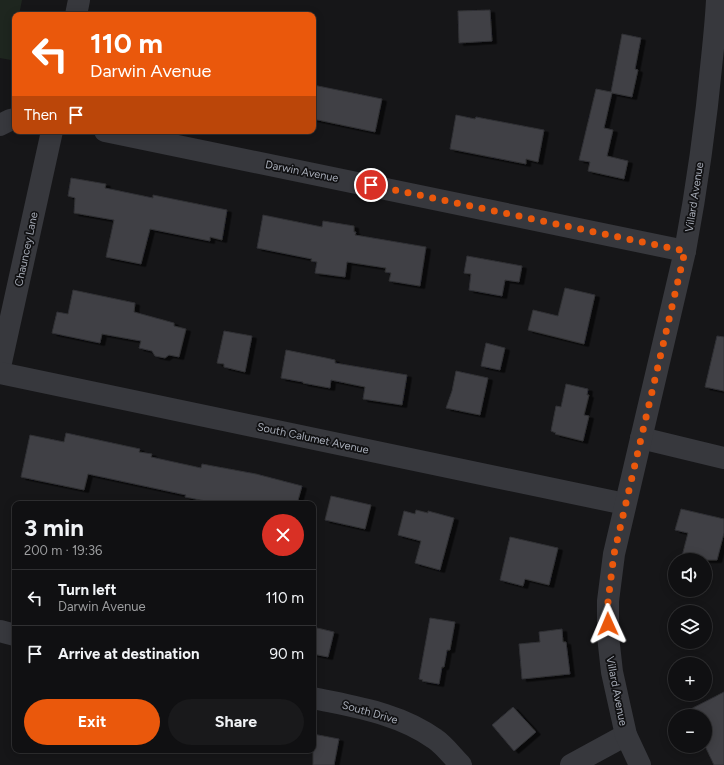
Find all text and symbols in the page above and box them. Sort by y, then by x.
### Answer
text: 110 m [90,26,163,60]
icon: left [24,28,76,80]
text: Darwin Avenue [90,60,211,82]
icon: arrive [65,104,87,126]
text: Then [24,106,57,124]
street label: Darwin Avenue [264,158,340,185]
street label: Villard Avenue [683,161,706,233]
pin [354,168,388,202]
icon: arrive [360,174,382,196]
street label: Chauncey Lane [12,211,41,288]
street label: South Calumet Avenue [256,420,370,457]
text: 3 min [24,513,84,542]
button: close [262,514,304,556]
text: 200 m · 19:36 [24,543,102,558]
map controls [668,553,712,753]
button: sound [668,553,712,597]
text: Turn left [58,581,116,599]
icon: left [24,587,46,609]
text: 110 m [266,589,304,607]
text: Darwin Avenue [58,599,146,614]
position arrow [587,603,629,645]
button: layers [668,605,712,649]
icon: arrive [24,643,46,665]
text: Arrive at destination [58,645,199,663]
text: 90 m [269,645,304,663]
street label: Villard Avenue [603,655,630,727]
button: + [668,657,712,701]
street label: South Drive [340,698,399,727]
button: Exit [24,699,160,745]
button: Share [168,699,304,745]
button: − [668,709,712,753]

